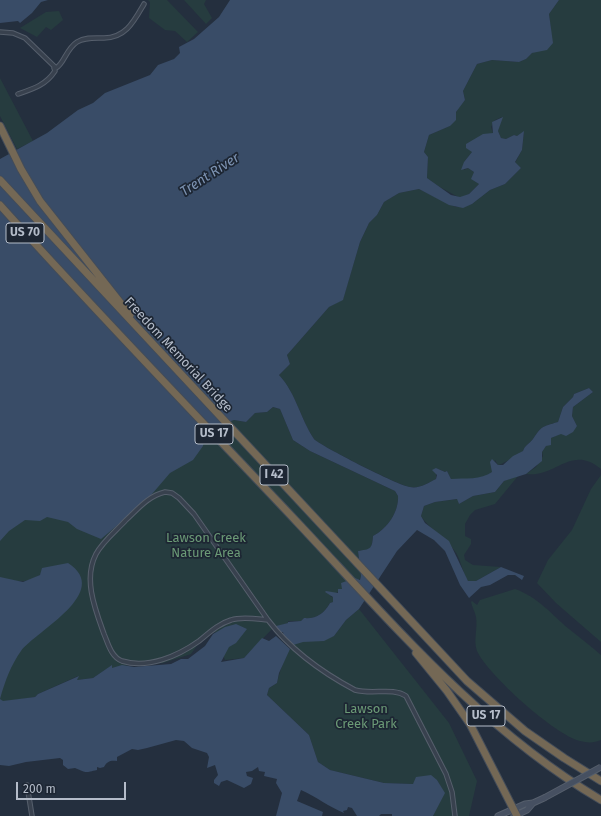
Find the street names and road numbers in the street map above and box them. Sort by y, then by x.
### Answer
road number: US 70 [6,223,44,243]
street label: Freedom Memorial Bridge [121,294,235,416]
road number: US 17 [195,424,233,444]
road number: I 42 [260,465,288,485]
road number: US 17 [467,706,505,726]

